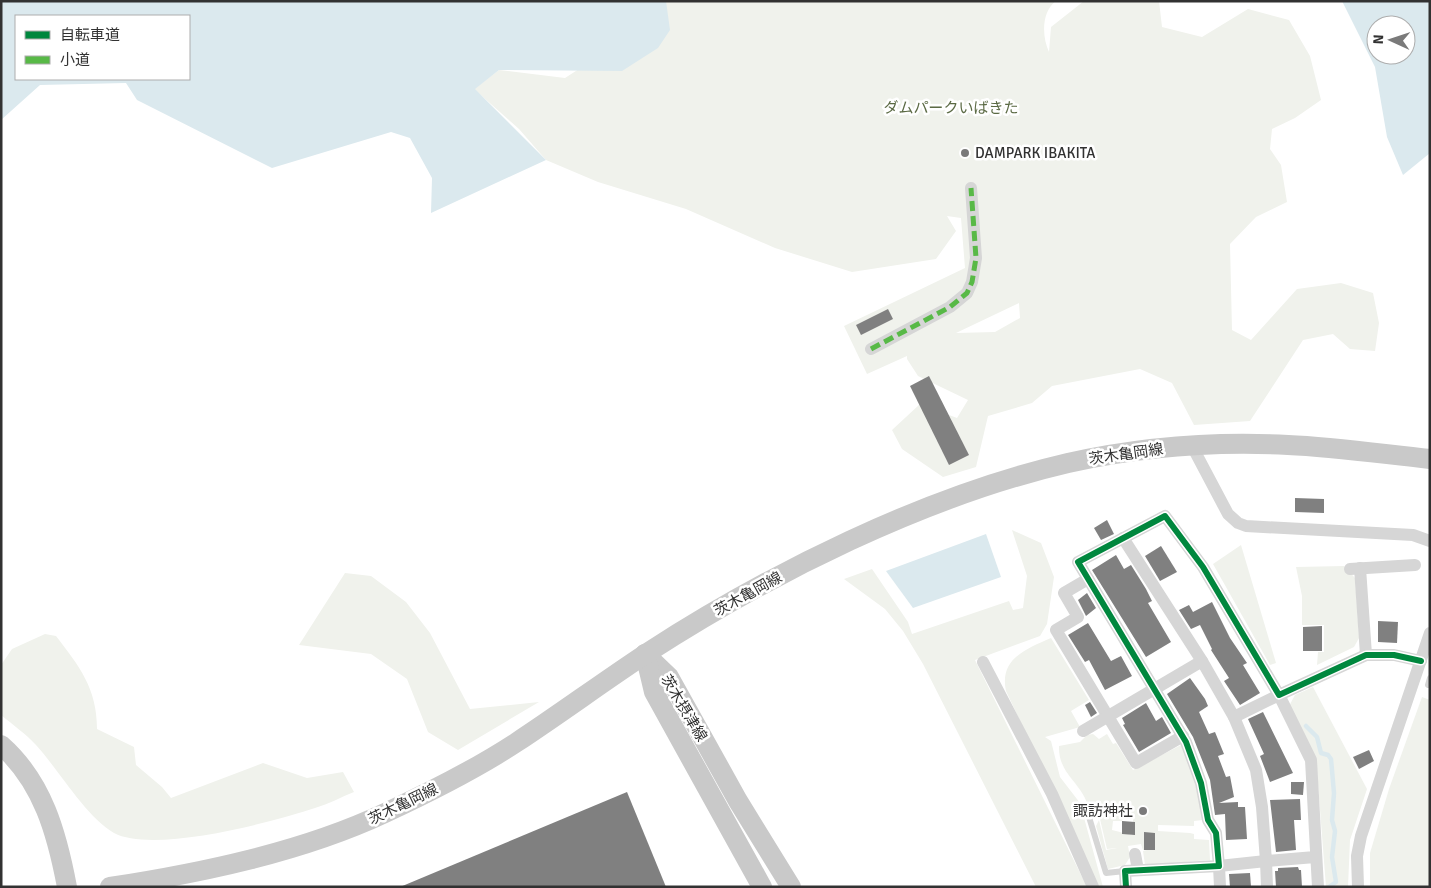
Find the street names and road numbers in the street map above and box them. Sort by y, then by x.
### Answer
street label: 茨木亀岡線 [1088,440,1164,468]
street label: 茨木亀岡線 [711,568,785,620]
street label: 茨木摂津線 [657,671,711,745]
street label: 茨木亀岡線 [365,779,441,829]

